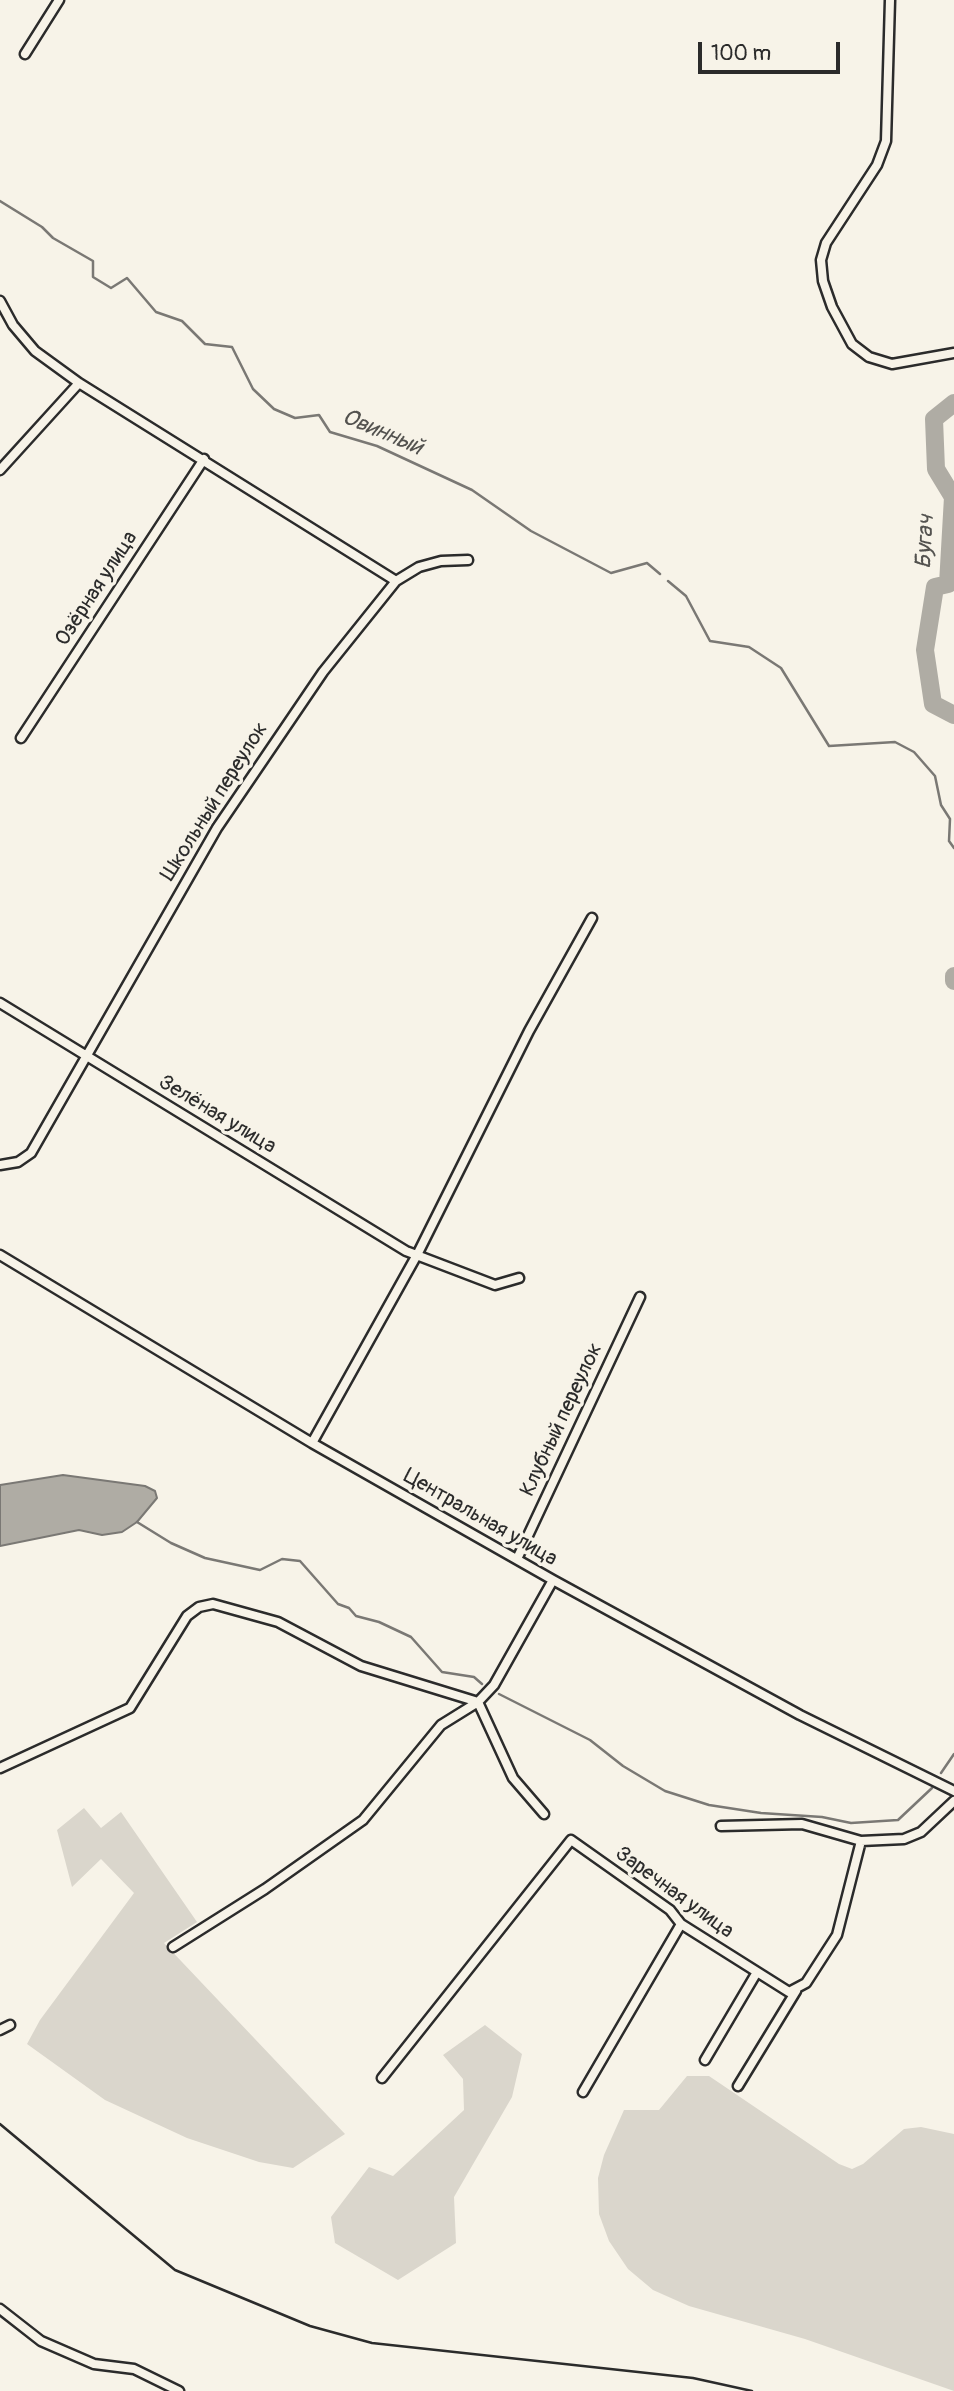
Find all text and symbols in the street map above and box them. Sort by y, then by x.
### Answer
scale bar [702,28,844,72]
text: 100 m [711,40,771,67]
water label: Овинный [338,404,426,462]
water label: Бугач [911,514,941,570]
street label: Озёрная улица [51,527,143,651]
street label: Школьный переулок [156,718,274,886]
street label: Зелёная улица [154,1070,280,1160]
street label: Клубный переулок [515,1339,609,1501]
street label: Центральная улица [399,1464,561,1572]
street label: Заречная улица [610,1842,738,1944]

